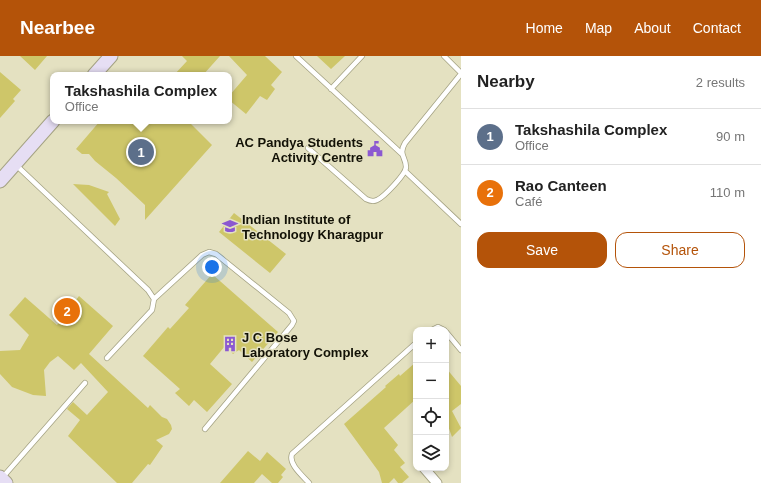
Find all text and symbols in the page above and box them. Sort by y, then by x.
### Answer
text: Nearbee [20,17,95,38]
text: Home [526,20,563,36]
text: Map [585,20,612,36]
text: About [634,20,671,36]
text: Contact [693,20,741,36]
popup [50,72,232,124]
text: Nearby [477,72,535,91]
text: 2 results [696,75,745,90]
text: Takshashila Complex [65,82,217,99]
text: Office [65,99,99,114]
text: Takshashila Complex [515,121,667,138]
text: 1 [486,129,494,144]
text: 90 m [716,129,745,144]
place label: AC Pandya Students Activity Centre [235,135,363,165]
pin: 1 [128,137,154,167]
text: Office [515,138,549,153]
public building icon: AC Pandya Students Activity Centre [366,140,384,158]
text: Rao Canteen [515,177,607,194]
text: 2 [486,185,494,200]
text: 110 m [710,185,745,200]
text: Café [515,194,542,209]
place label: Indian Institute of Technology Kharagpur [242,212,383,242]
school or university icon: Indian Institute of Technology Kharagpur [221,217,239,235]
button: Save [477,232,607,268]
button: Share [615,232,745,268]
your location [202,257,222,277]
pin: 2 [54,296,80,326]
map controls [413,327,449,471]
button: + [413,327,449,363]
place label: J C Bose Laboratory Complex [242,330,369,360]
building icon: J C Bose Laboratory Complex [221,335,239,353]
button: − [413,363,449,399]
button: locate [413,399,449,435]
button: layers [413,435,449,471]

